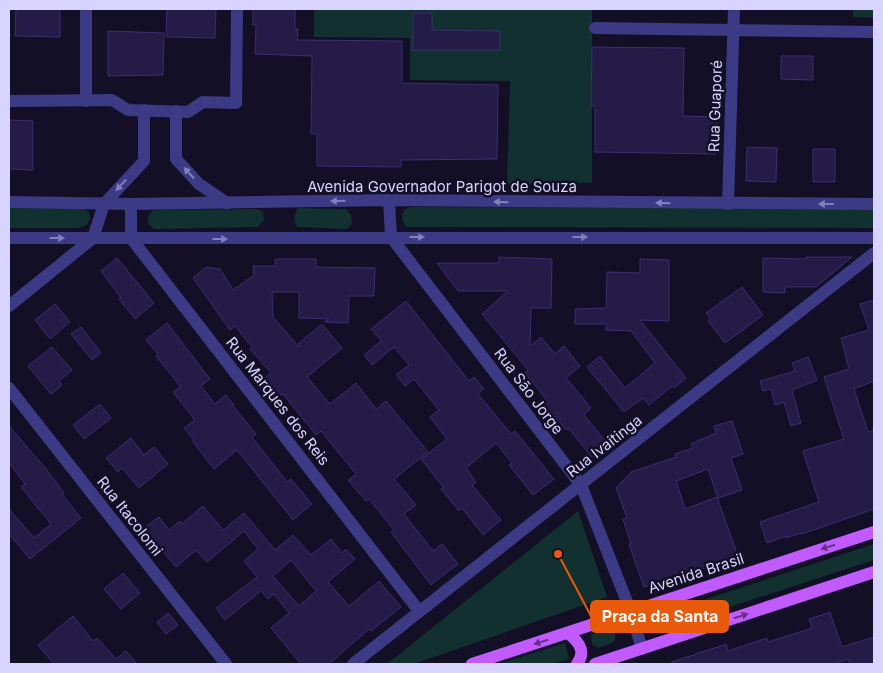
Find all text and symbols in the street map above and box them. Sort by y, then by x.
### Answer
street label: Rua Guaporé [704,60,726,152]
one-way arrow [183,167,195,179]
street label: Avenida Governador Parigot de Souza [307,177,577,196]
one-way arrow [115,179,127,191]
one-way arrow [330,197,346,205]
one-way arrow [492,197,508,205]
one-way arrow [655,199,671,207]
one-way arrow [817,200,833,208]
one-way arrow [410,233,426,241]
one-way arrow [572,233,588,241]
one-way arrow [50,234,66,242]
one-way arrow [212,235,228,243]
street label: Rua Marques dos Reis [222,333,334,469]
street label: Rua São Jorge [490,344,568,438]
street label: Rua Ivaitinga [562,411,646,481]
street label: Rua Itacolomi [93,472,167,560]
one-way arrow [820,543,835,551]
street label: Avenida Brasil [646,549,746,597]
callout: Praça da Santa [591,601,728,632]
text: Praça da Santa [602,606,718,626]
one-way arrow [734,612,749,620]
one-way arrow [533,639,548,646]

